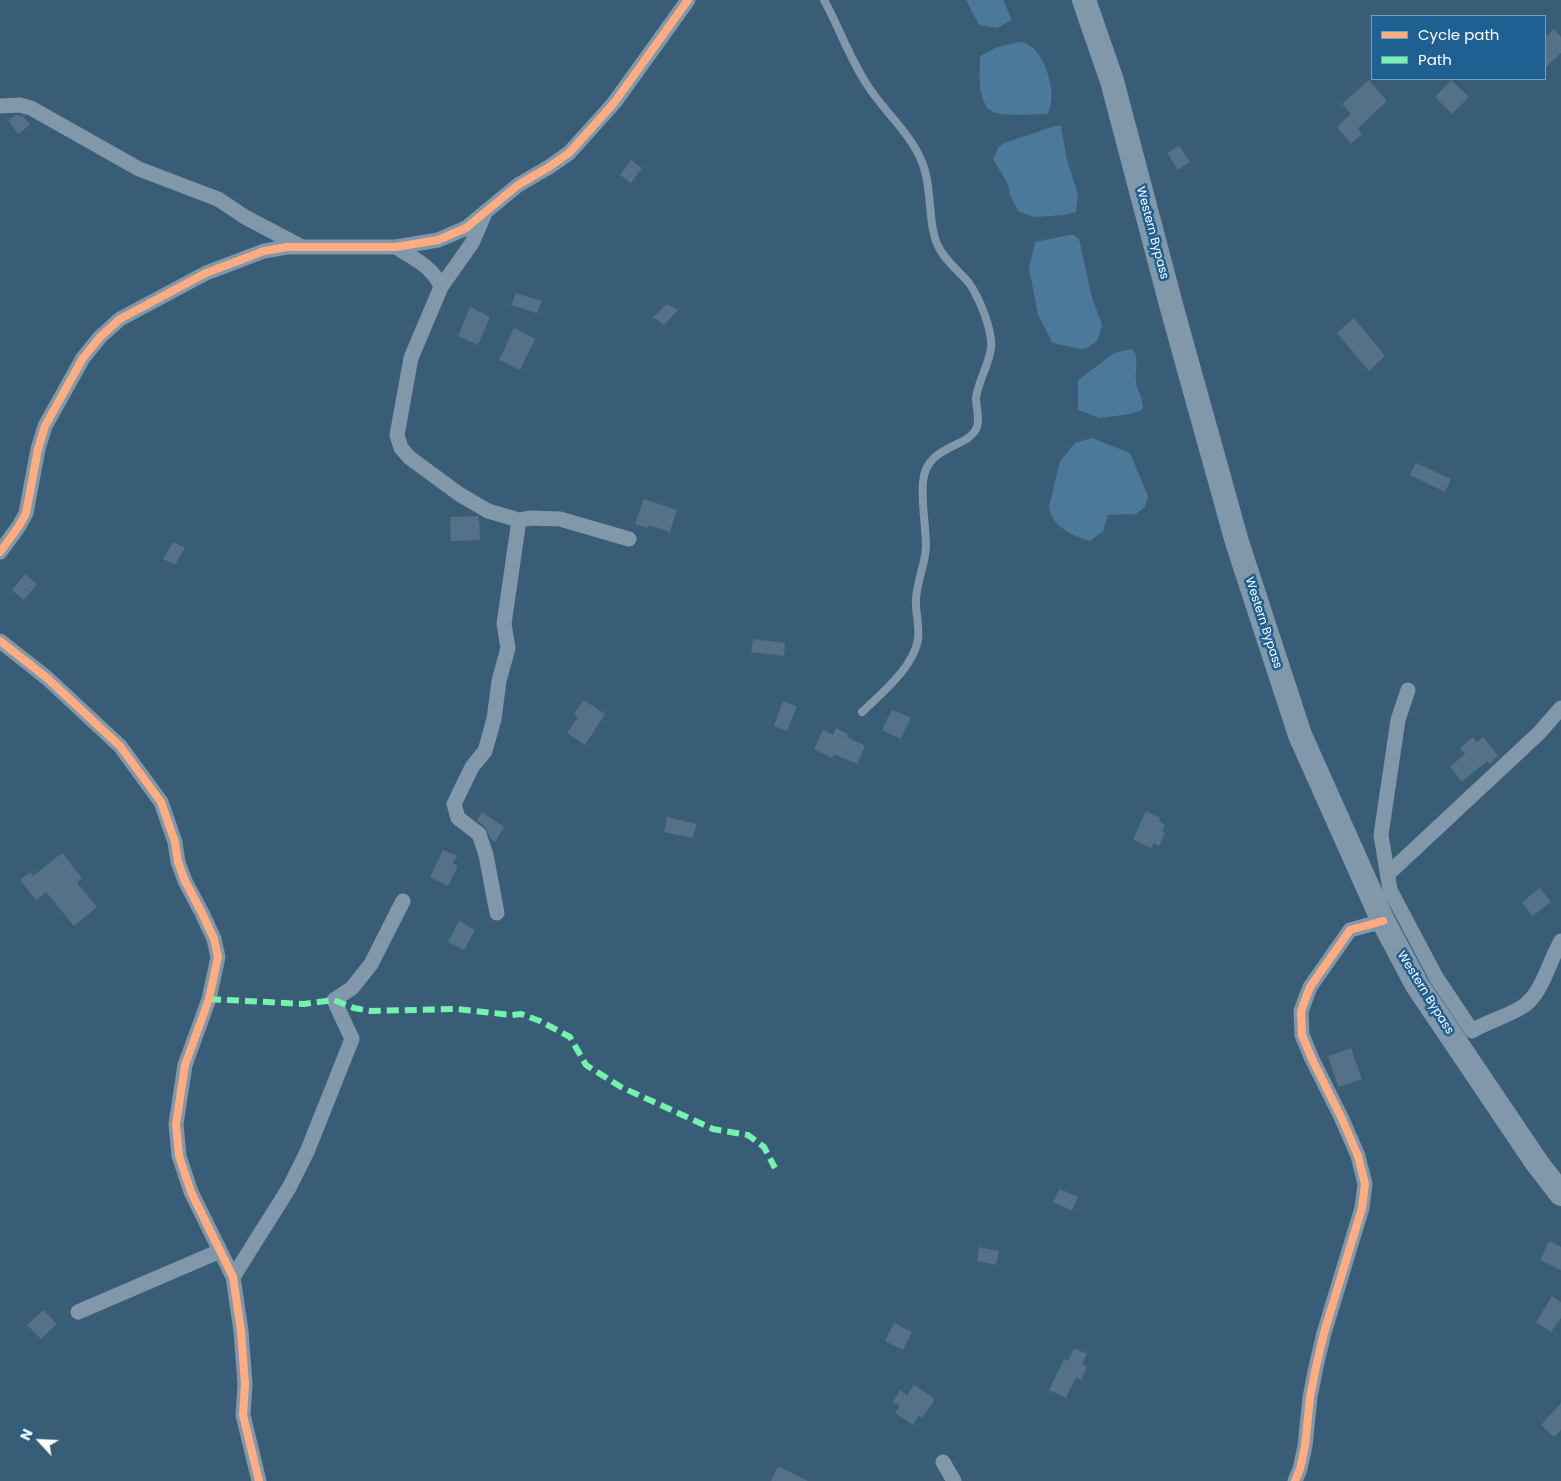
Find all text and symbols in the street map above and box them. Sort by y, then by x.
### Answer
legend [1371,15,1546,80]
text: Cycle path [1418,24,1499,45]
text: Path [1418,49,1452,70]
street label: Western Bypass [1133,185,1171,281]
street label: Western Bypass [1241,575,1285,671]
street label: Western Bypass [1394,949,1456,1037]
north arrow [15,1416,65,1466]
text: N [15,1426,38,1444]

